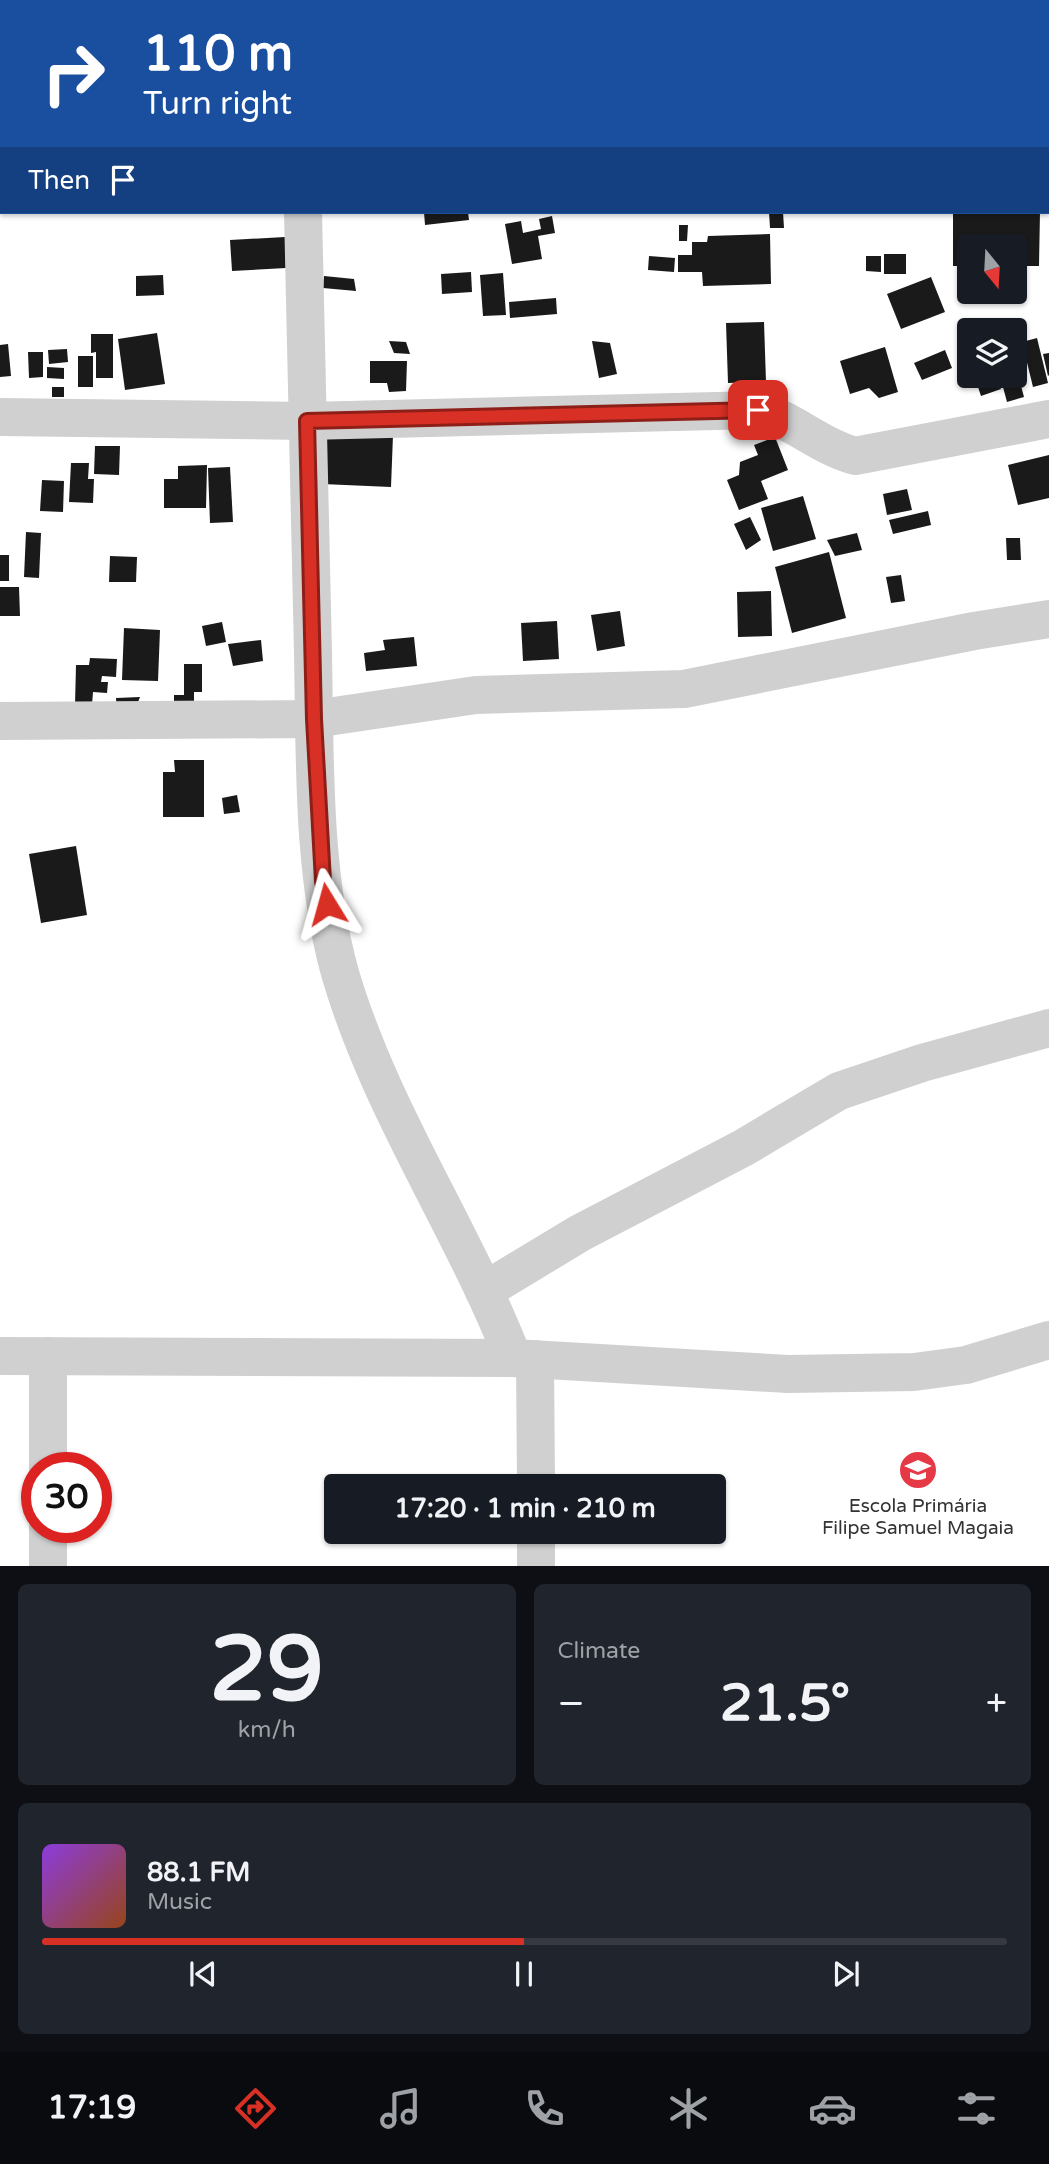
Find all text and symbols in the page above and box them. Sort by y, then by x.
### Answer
text: 110 m [143,25,293,84]
icon: right [28,28,119,119]
text: Turn right [143,85,292,123]
icon: arrive [104,161,142,199]
text: Then [28,165,90,196]
north arrow [957,234,1027,304]
map controls [957,234,1027,388]
button: layers [957,318,1027,388]
pin [728,380,788,440]
icon: arrive [739,391,777,429]
position arrow [290,867,364,941]
school or university icon: Escola Primária Filipe Samuel Magaia [897,1449,939,1491]
speed limit sign: 30 [21,1452,112,1543]
text: 17:20 · 1 min · 210 m [394,1493,656,1524]
place label: Escola Primária Filipe Samuel Magaia [822,1495,1014,1539]
text: 29 [210,1615,324,1725]
text: Climate [558,1637,640,1665]
text: 21.5° [720,1672,850,1735]
text: − [558,1681,585,1727]
text: + [986,1681,1007,1727]
text: km/h [238,1716,296,1744]
text: 88.1 FM [147,1857,250,1888]
text: Music [147,1888,212,1916]
icon: previous [184,1955,222,1993]
icon: pause [505,1955,543,1993]
icon: next [827,1955,865,1993]
icon: directions [231,2084,280,2133]
icon: music [376,2084,425,2133]
icon: phone [520,2084,569,2133]
icon: climate [664,2084,713,2133]
icon: car [808,2084,857,2133]
icon: filters [952,2084,1001,2133]
text: 17:19 [48,2089,136,2127]

